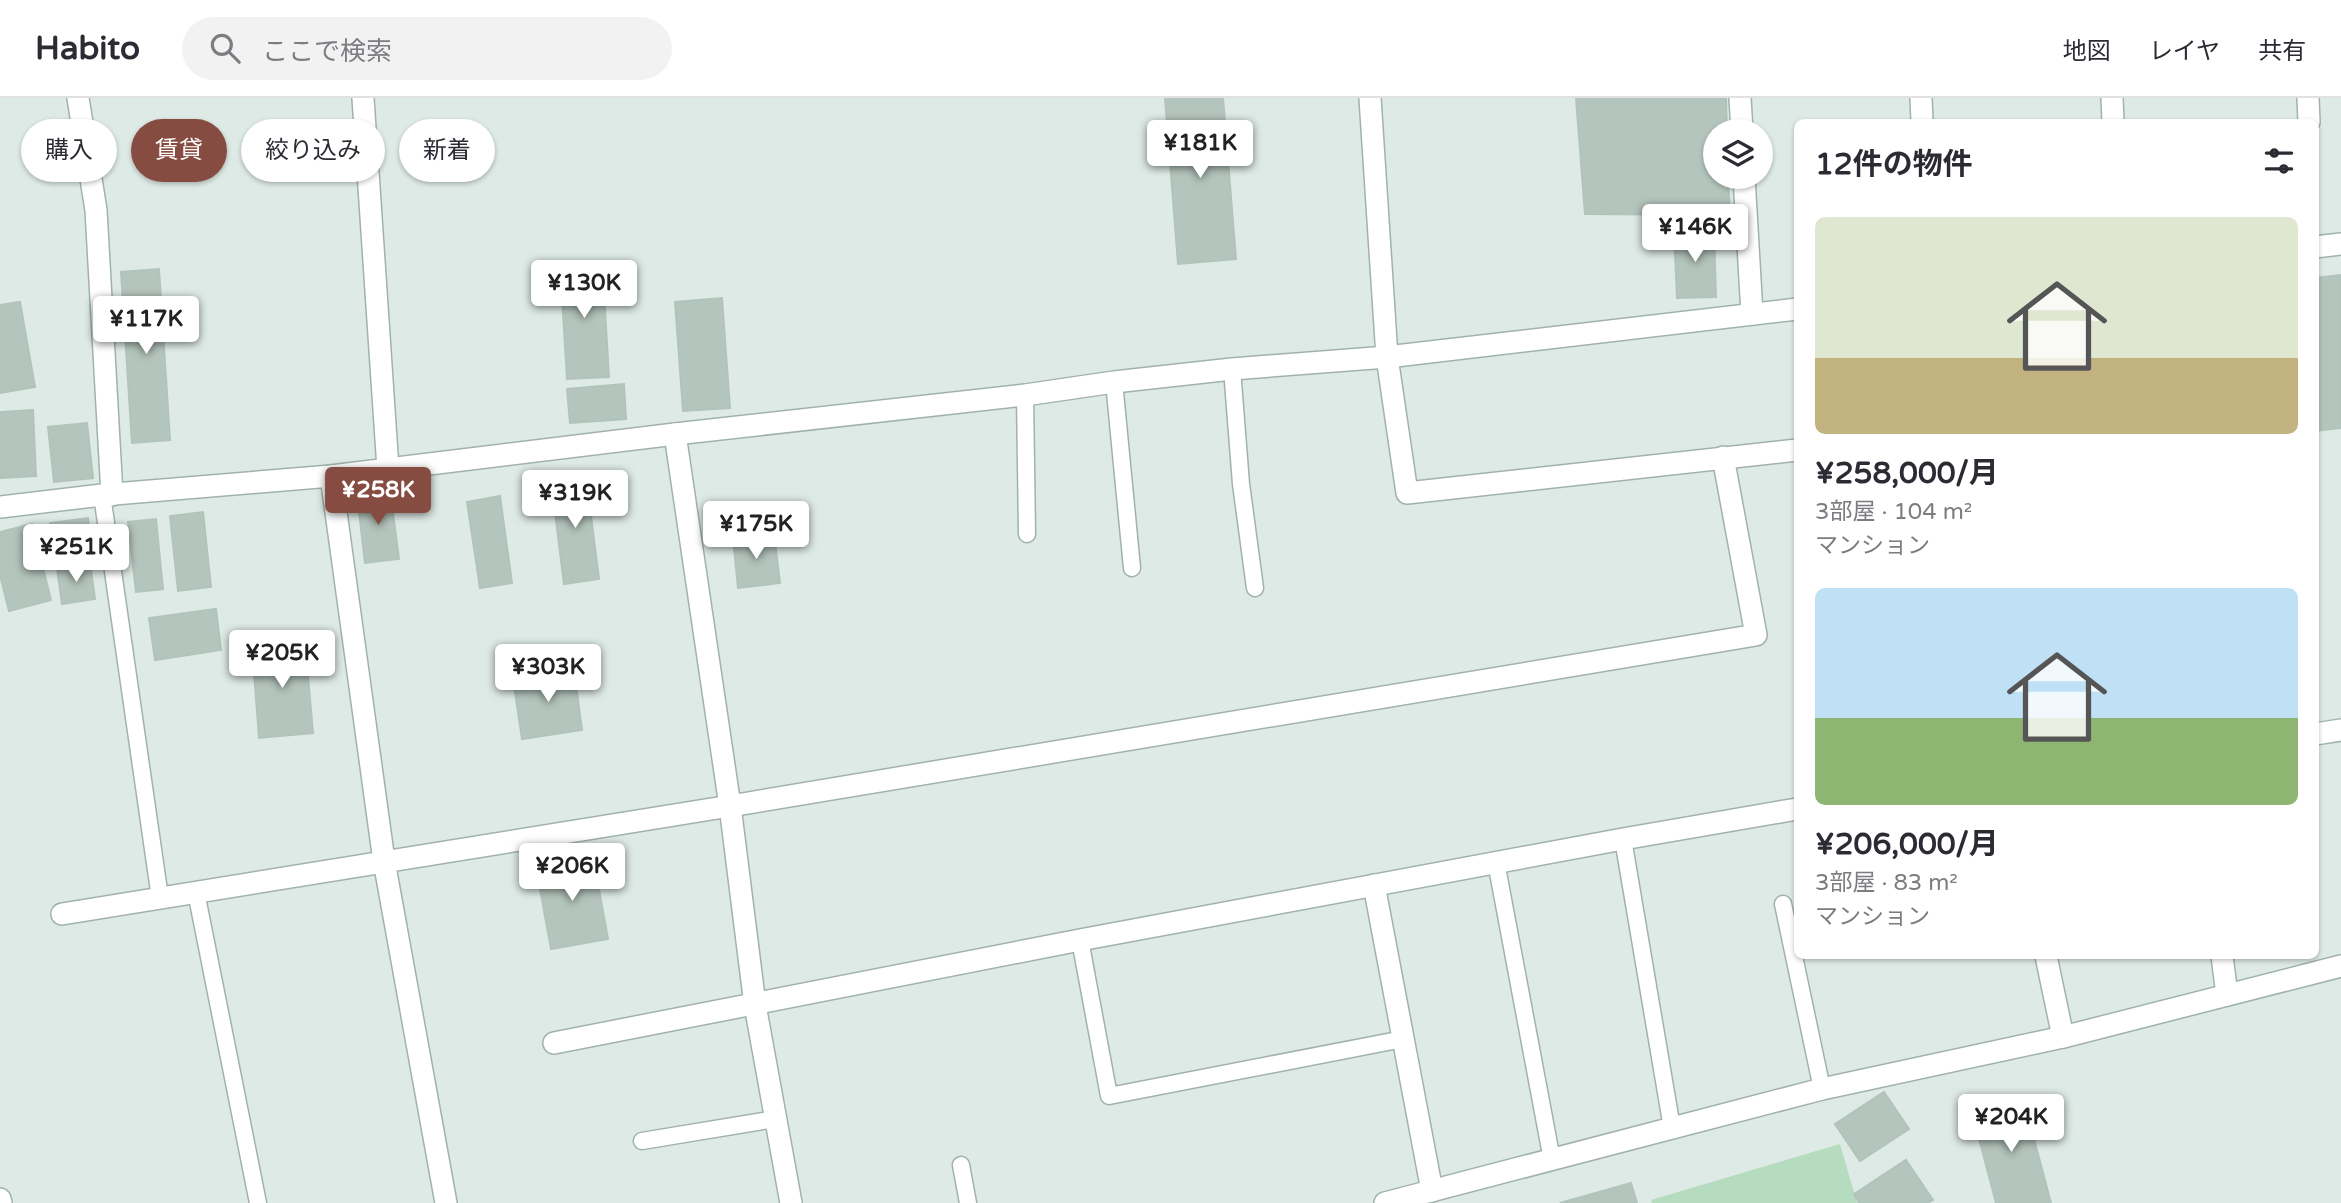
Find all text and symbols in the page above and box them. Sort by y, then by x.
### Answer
search box [182,17,672,80]
text: Habito [35,29,140,68]
icon: search [206,29,244,67]
text: ここで検索 [262,36,392,67]
text: 地図 [2063,37,2111,66]
text: レイヤ [2149,37,2220,66]
text: 共有 [2258,37,2306,66]
chip: 購入 [21,119,117,182]
chip: 賃貸 [131,119,227,182]
chip: 絞り込み [241,119,385,182]
chip: 新着 [399,119,495,182]
map controls [1703,119,1773,189]
button: layers [1703,119,1773,189]
pin: ¥181K [1151,120,1249,180]
text: ¥181K [1163,129,1237,157]
icon: filters [2260,142,2298,180]
text: 12件の物件 [1815,146,1973,183]
pin: ¥146K [1646,204,1744,264]
text: ¥146K [1658,213,1732,241]
pin: ¥130K [535,260,633,320]
icon: home [1994,263,2120,389]
text: ¥130K [547,269,621,297]
pin: ¥117K [97,296,195,356]
text: ¥117K [109,305,183,333]
text: ¥258,000/月 [1815,455,1999,492]
pin: ¥258K [329,468,427,527]
pin: ¥319K [526,470,624,530]
text: ¥258K [341,476,415,504]
text: ¥319K [538,479,612,507]
text: 3部屋 · 104 m² [1815,498,1972,526]
pin: ¥175K [707,502,805,561]
text: ¥175K [719,510,793,538]
pin: ¥251K [27,524,125,584]
text: マンション [1815,532,1930,560]
text: ¥251K [39,533,113,561]
pin: ¥205K [233,630,331,690]
icon: home [1994,634,2120,760]
text: ¥205K [245,639,319,667]
pin: ¥303K [499,644,597,704]
text: ¥303K [511,653,585,681]
text: ¥206,000/月 [1815,826,1999,863]
pin: ¥206K [523,844,621,903]
text: ¥206K [535,852,609,880]
text: 3部屋 · 83 m² [1815,869,1958,897]
text: マンション [1815,903,1930,931]
pin: ¥204K [1962,1094,2060,1154]
text: ¥204K [1974,1103,2048,1131]

